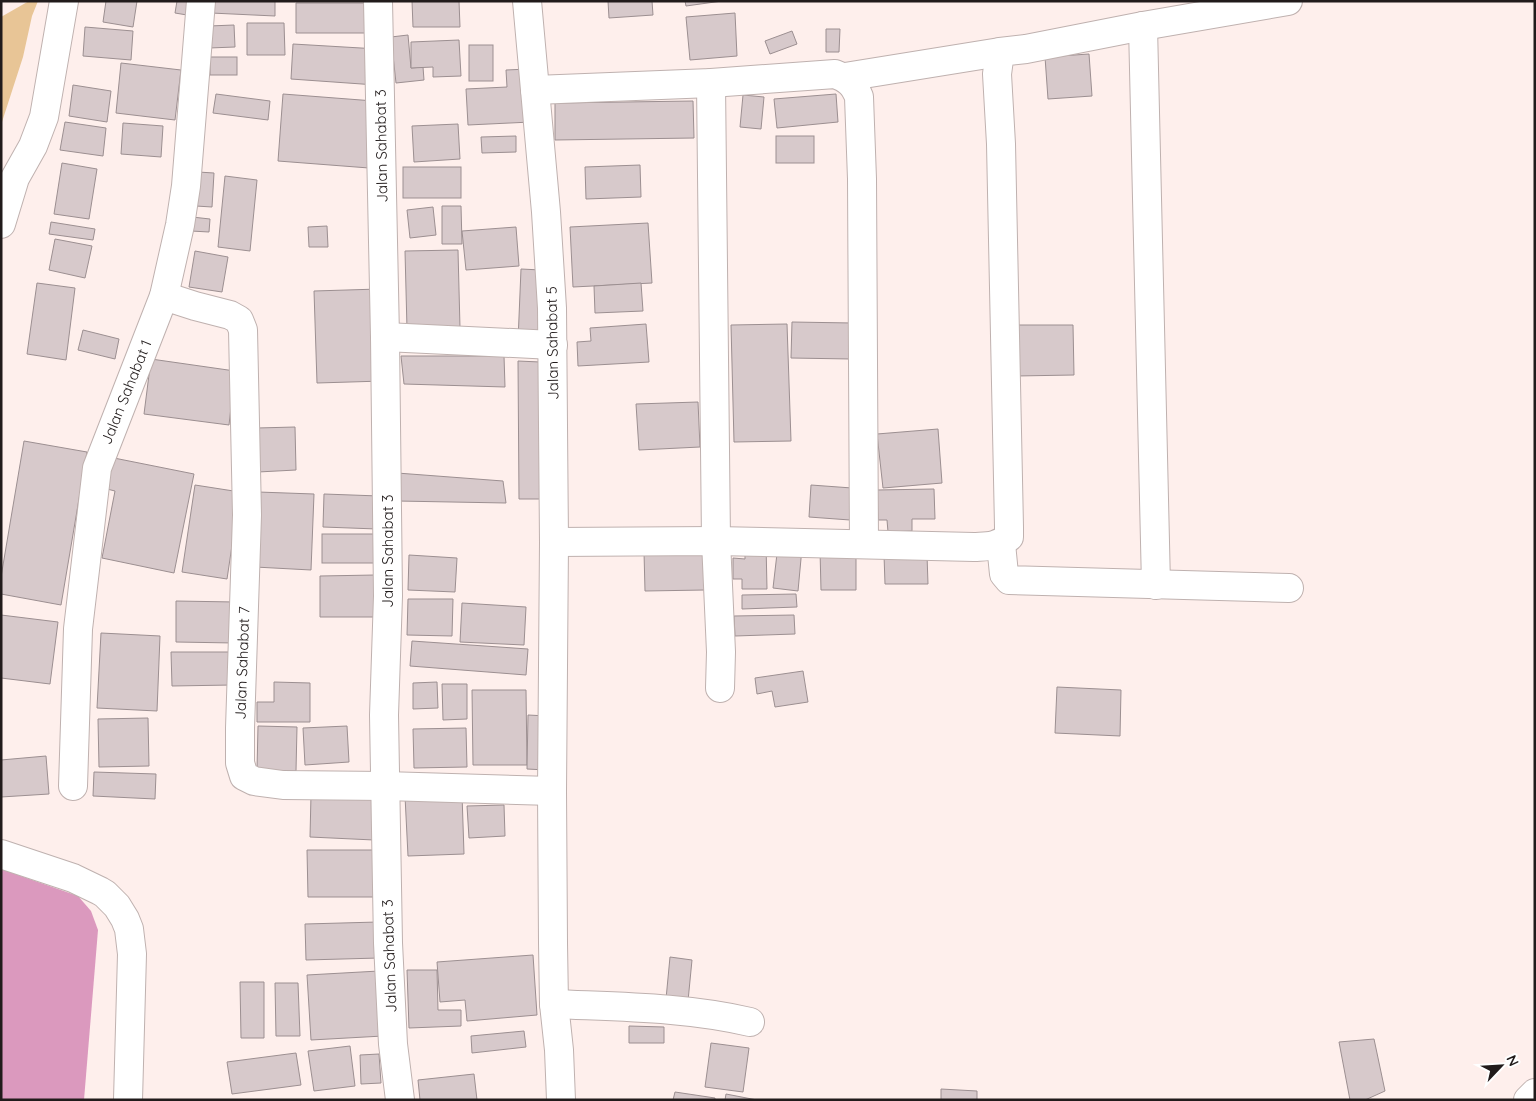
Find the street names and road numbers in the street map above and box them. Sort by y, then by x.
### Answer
street label: Jalan Sahabat 3 [371,89,391,203]
street label: Jalan Sahabat 5 [542,286,562,400]
street label: Jalan Sahabat 1 [96,337,156,447]
street label: Jalan Sahabat 3 [378,494,397,608]
street label: Jalan Sahabat 7 [231,606,253,720]
street label: Jalan Sahabat 3 [378,899,400,1013]

